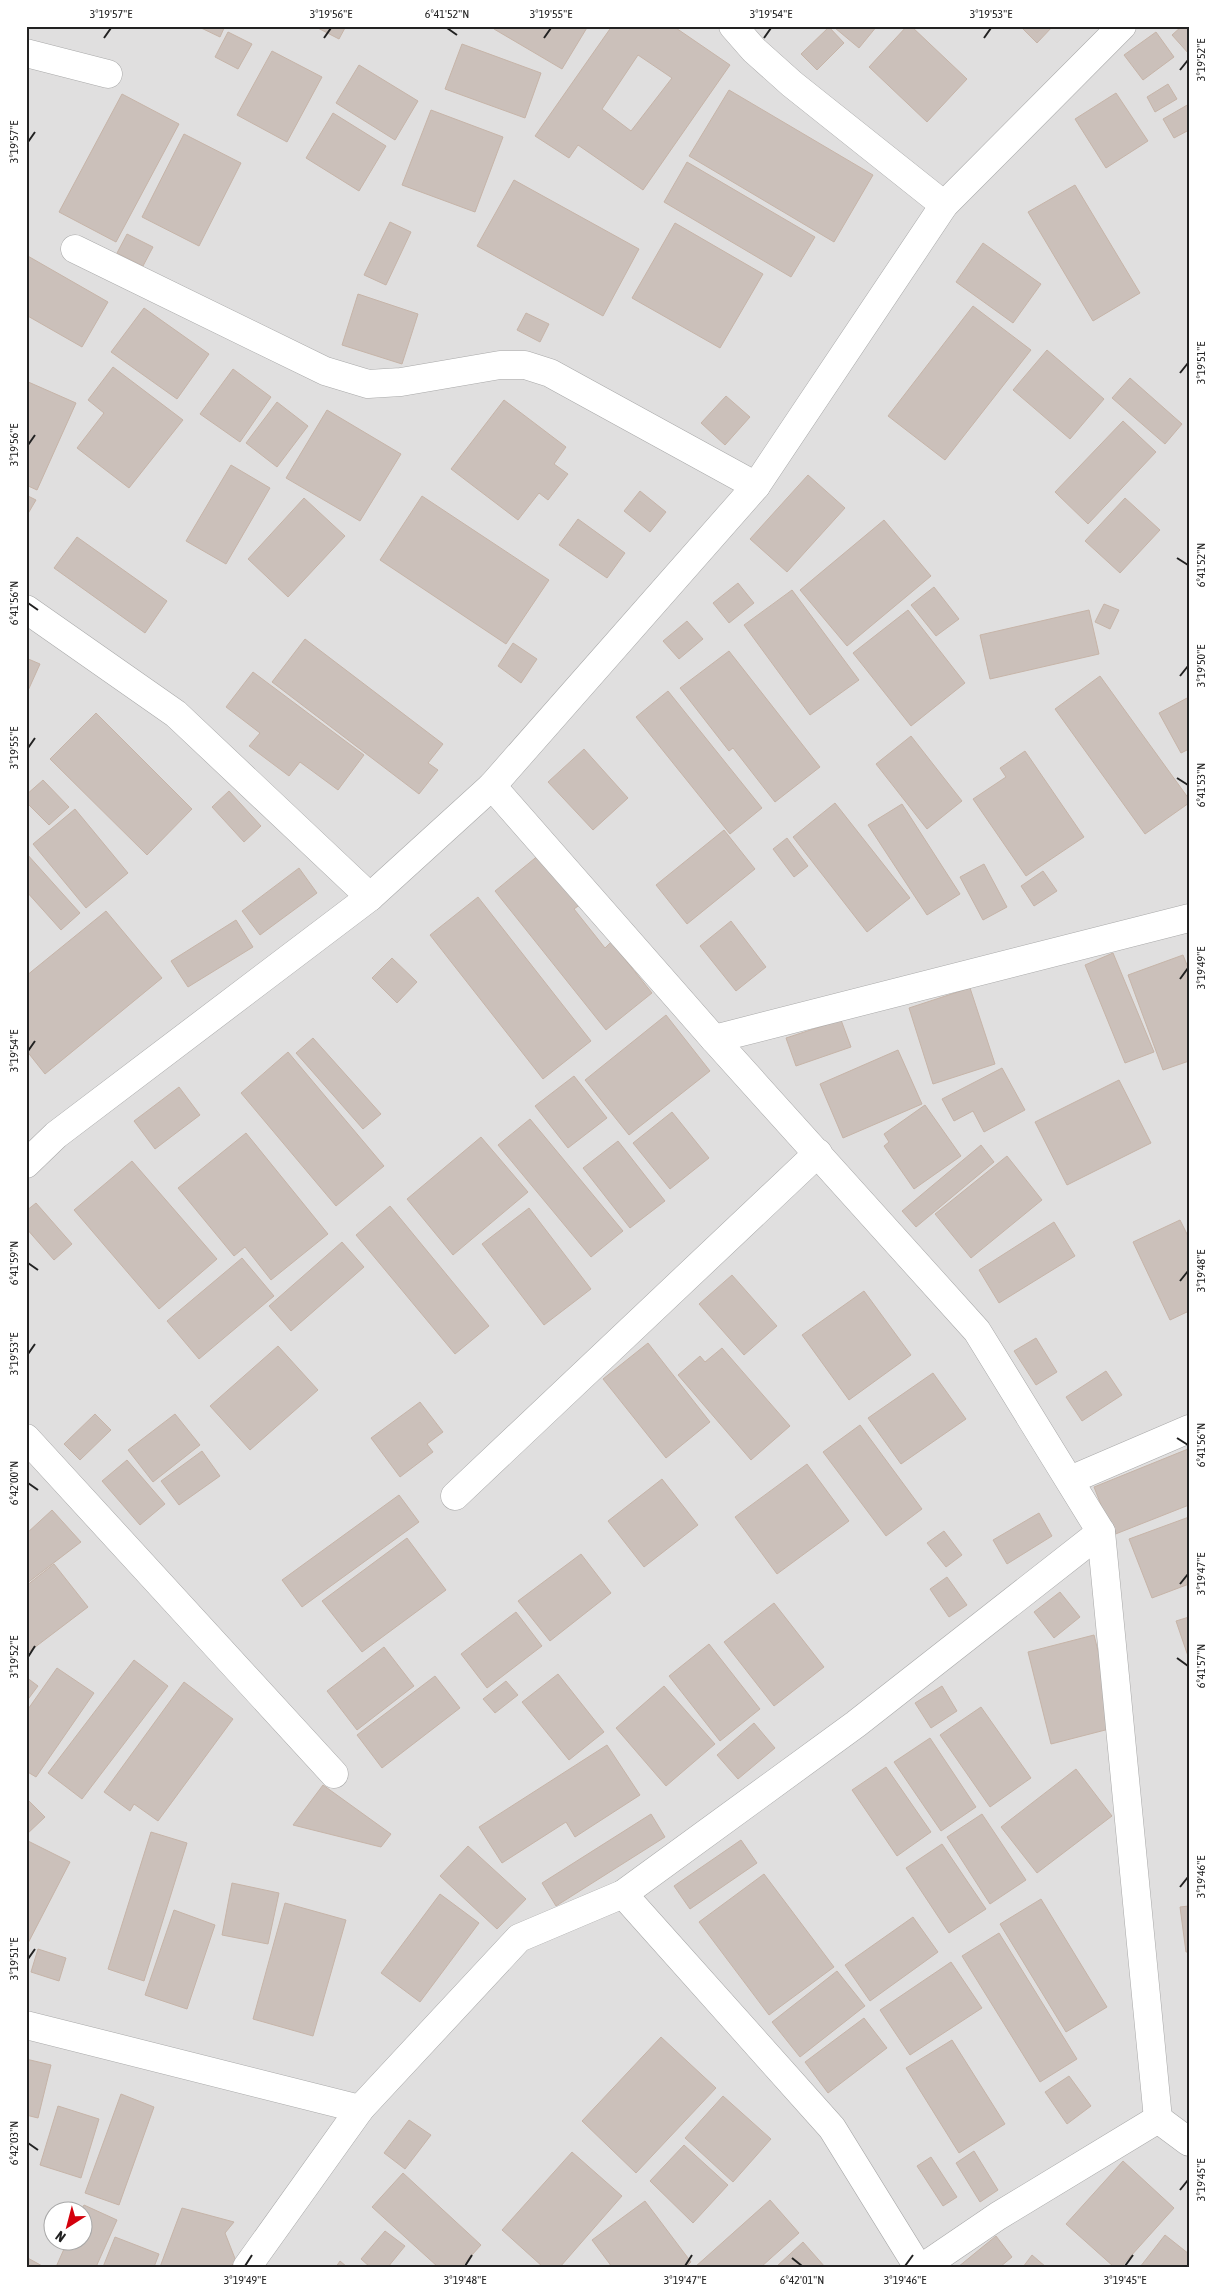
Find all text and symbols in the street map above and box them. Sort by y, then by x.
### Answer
text: 3°19'57"E [90,7,132,21]
text: 3°19'56"E [310,7,352,21]
text: 6°41'52"N [425,7,469,21]
text: 3°19'55"E [530,7,572,21]
text: 3°19'54"E [750,7,792,21]
text: 3°19'53"E [970,7,1012,21]
text: 3°19'52"E [1194,39,1208,81]
text: 3°19'57"E [7,121,21,163]
text: 3°19'51"E [1194,342,1208,384]
text: 3°19'56"E [7,424,21,466]
text: 6°41'52"N [1194,543,1208,587]
text: 6°41'56"N [7,581,21,625]
text: 3°19'50"E [1194,645,1208,687]
text: 3°19'55"E [7,727,21,769]
text: 6°41'53"N [1194,763,1208,807]
text: 3°19'49"E [1194,947,1208,989]
text: 3°19'54"E [7,1030,21,1072]
text: 6°41'59"N [7,1241,21,1285]
text: 3°19'48"E [1194,1250,1208,1292]
text: 3°19'53"E [7,1333,21,1375]
text: 6°41'56"N [1194,1423,1208,1467]
text: 6°42'00"N [7,1461,21,1505]
text: 3°19'47"E [1194,1553,1208,1595]
text: 3°19'52"E [7,1636,21,1678]
text: 6°41'57"N [1194,1644,1208,1688]
text: 3°19'46"E [1194,1856,1208,1898]
text: 3°19'51"E [7,1938,21,1980]
text: 6°42'03"N [7,2121,21,2165]
text: 3°19'45"E [1194,2159,1208,2201]
north arrow [42,2200,92,2250]
text: N [52,2228,68,2245]
text: 3°19'49"E [224,2273,266,2287]
text: 3°19'48"E [444,2273,486,2287]
text: 3°19'47"E [664,2273,706,2287]
text: 6°42'01"N [780,2273,824,2287]
text: 3°19'46"E [884,2273,926,2287]
text: 3°19'45"E [1104,2273,1146,2287]

